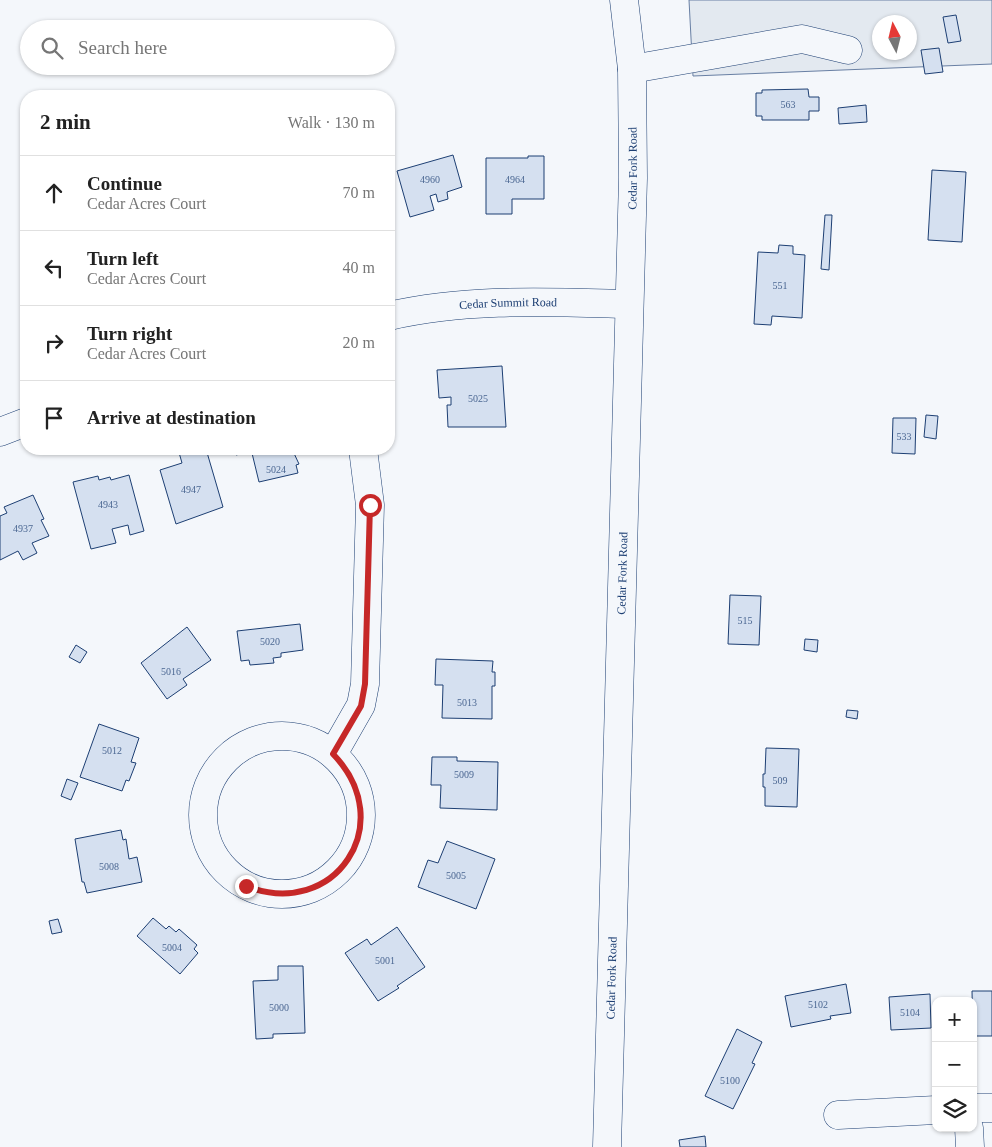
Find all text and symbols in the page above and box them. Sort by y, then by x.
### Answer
north arrow [872,15,917,60]
search box [20,20,395,75]
icon: search [38,34,66,62]
text: Search here [78,37,167,58]
house number: 563 [781,99,796,110]
text: 2 min [40,110,91,134]
text: Walk · 130 m [288,114,375,131]
street label: Cedar Fork Road [625,127,640,210]
text: Continue [87,173,162,194]
house number: 4960 [420,174,440,185]
house number: 4964 [505,174,525,185]
icon: ahead [40,179,68,207]
text: 70 m [343,184,375,201]
text: Cedar Acres Court [87,195,206,212]
text: Turn left [87,248,159,269]
icon: left [40,254,68,282]
text: 40 m [343,259,375,276]
text: Cedar Acres Court [87,270,206,287]
house number: 551 [773,280,788,291]
street label: Cedar Summit Road [459,295,557,312]
text: Turn right [87,323,172,344]
icon: right [40,329,68,357]
text: 20 m [343,334,375,351]
text: Cedar Acres Court [87,345,206,362]
house number: 5025 [468,393,488,404]
icon: arrive [40,404,68,432]
text: Arrive at destination [87,407,256,428]
house number: 533 [897,431,912,442]
house number: 5024 [266,464,286,475]
house number: 4947 [181,484,201,495]
route start [359,494,382,517]
house number: 4943 [98,499,118,510]
house number: 4937 [13,523,33,534]
street label: Cedar Fork Road [614,532,631,615]
house number: 515 [738,615,753,626]
house number: 5020 [260,636,280,647]
house number: 5016 [161,666,181,677]
house number: 5013 [457,697,477,708]
house number: 5012 [102,745,122,756]
house number: 5009 [454,769,474,780]
house number: 509 [773,775,788,786]
house number: 5008 [99,861,119,872]
house number: 5005 [446,870,466,881]
route end [235,875,258,898]
street label: Cedar Fork Road [603,937,620,1020]
house number: 5004 [162,942,182,953]
house number: 5001 [375,955,395,966]
map controls [932,997,977,1132]
button: + [932,997,977,1042]
house number: 5102 [808,999,828,1010]
house number: 5000 [269,1002,289,1013]
house number: 5104 [900,1007,920,1018]
button: − [932,1042,977,1087]
house number: 5100 [720,1075,740,1086]
button: layers [932,1087,977,1132]

